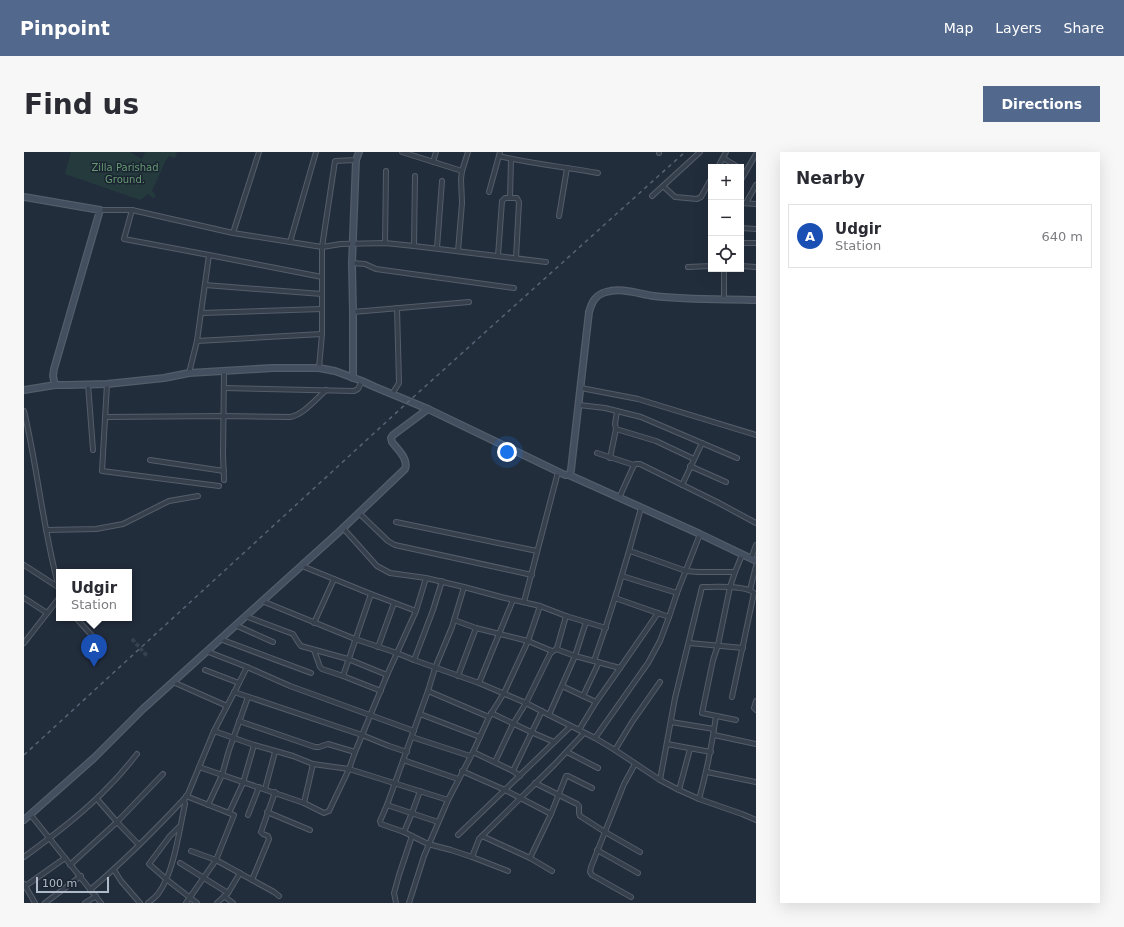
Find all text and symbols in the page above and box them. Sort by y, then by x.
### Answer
text: Pinpoint [20,17,110,39]
text: Map [944,20,973,36]
text: Layers [995,20,1042,36]
text: Share [1064,20,1104,36]
button: Directions [983,86,1100,122]
text: Find us [24,88,139,121]
park label: Zilla Parishad Ground. [91,162,159,185]
map controls [708,164,744,272]
button: + [708,164,744,200]
text: Nearby [796,168,865,188]
button: − [708,200,744,236]
text: Udgir [835,220,881,238]
text: A [805,229,815,244]
text: 640 m [1041,229,1083,244]
button: locate [708,236,744,272]
text: Station [835,238,881,253]
your location [497,442,517,462]
popup [56,569,132,621]
text: Udgir [71,579,117,597]
text: Station [71,597,117,612]
pin: A [81,634,107,667]
scale bar [36,875,109,894]
text: 100 m [42,877,77,890]

